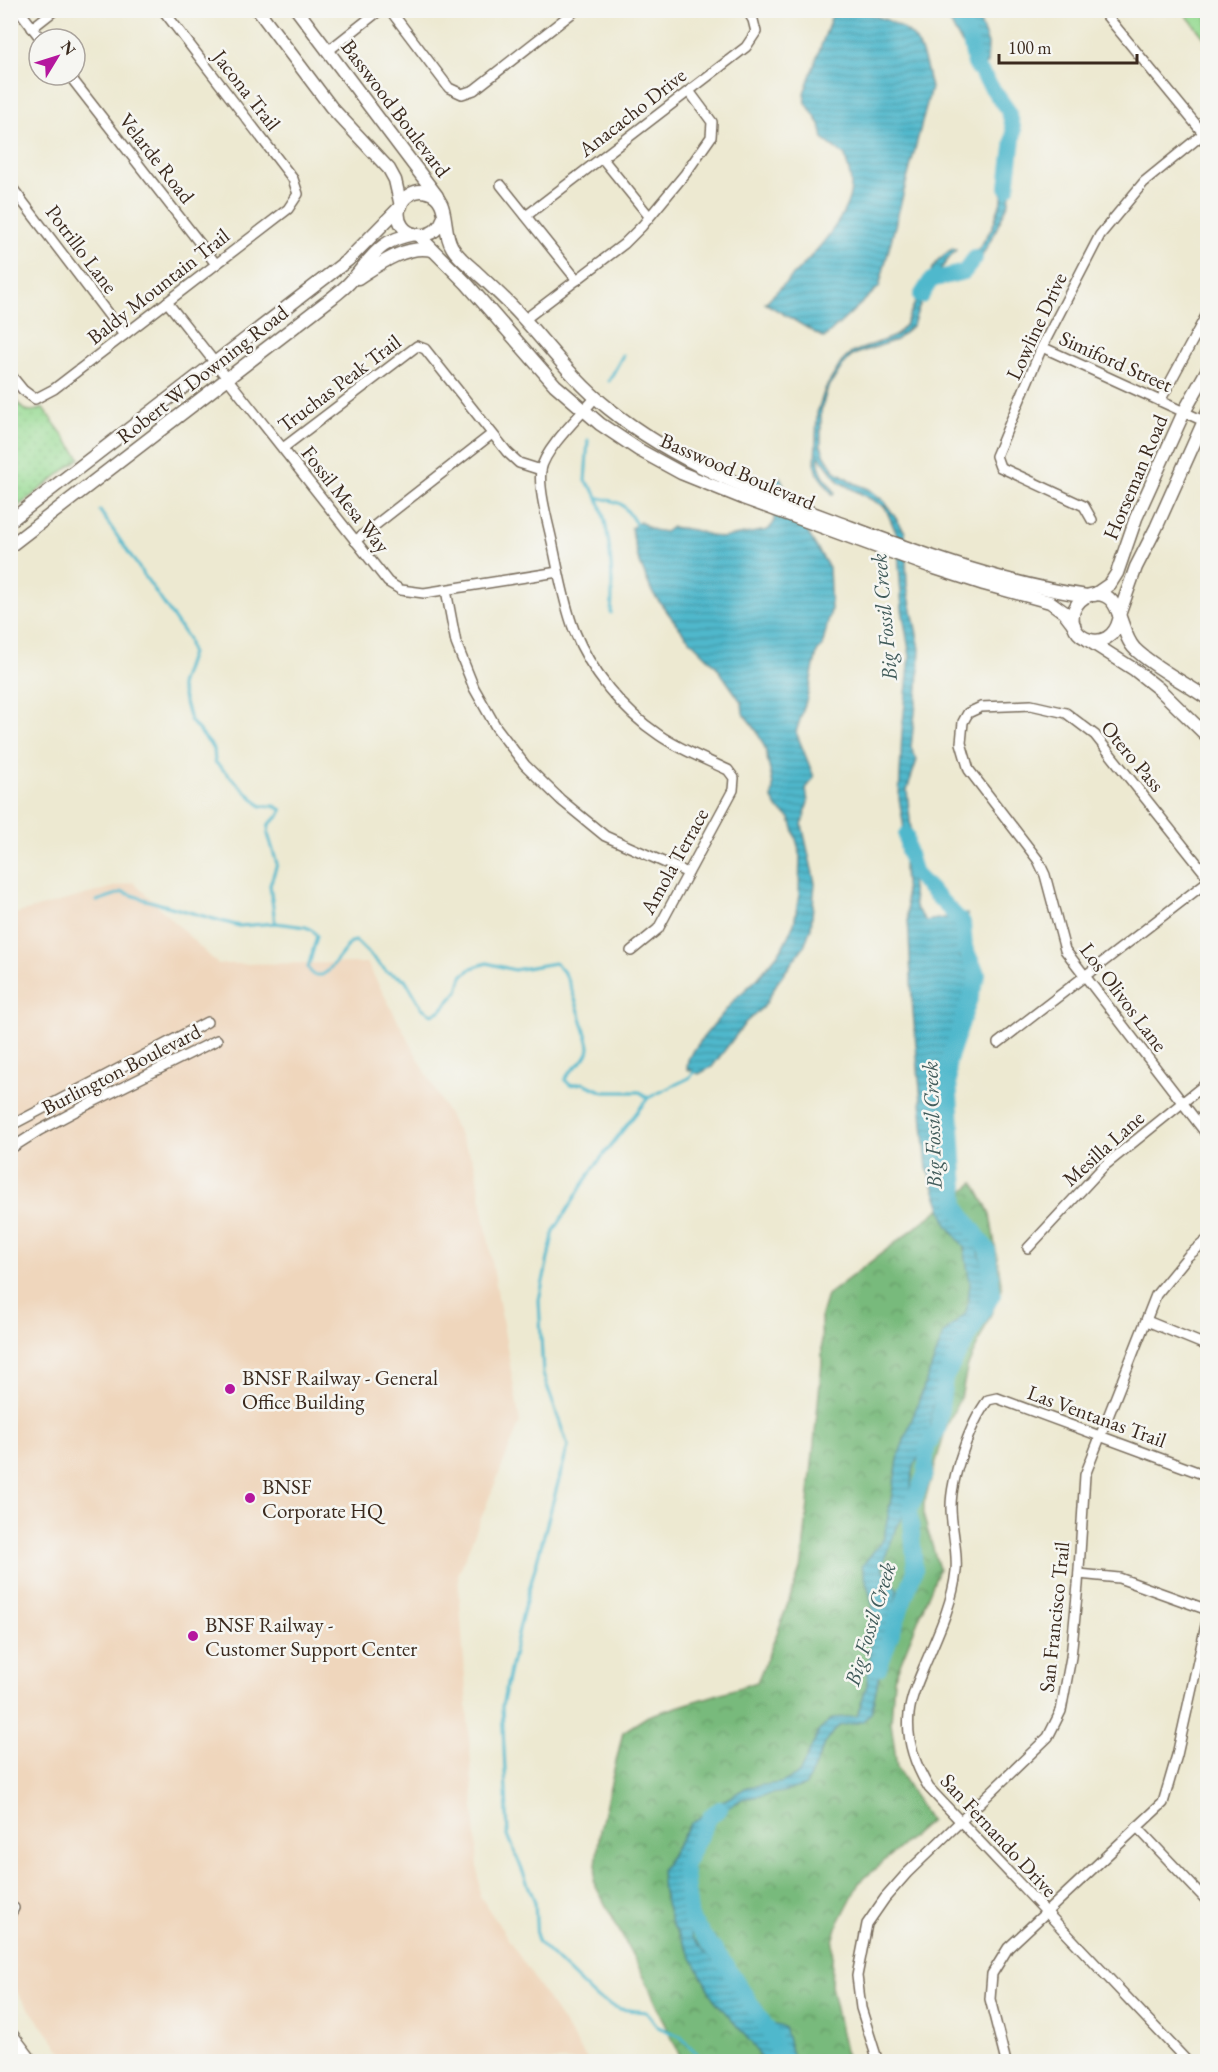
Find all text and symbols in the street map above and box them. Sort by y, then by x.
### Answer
north arrow [27,27,87,87]
scale bar [999,27,1137,65]
street label: Basswood Boulevard [335,34,457,183]
text: 100 m [1008,36,1052,59]
text: N [56,37,81,60]
street label: Jacona Trail [206,43,287,136]
street label: Anacacho Drive [572,62,691,163]
street label: Velarde Road [113,107,201,209]
street label: Potrillo Lane [40,199,124,299]
street label: Baldy Mountain Trail [81,222,235,350]
street label: Lowline Drive [999,268,1073,384]
street label: Robert W Downing Road [111,298,294,449]
street label: Simiford Street [1055,324,1177,398]
street label: Truchas Peak Trail [272,328,406,438]
street label: Horseman Road [1097,410,1174,544]
street label: Basswood Boulevard [656,426,820,516]
street label: Fossil Mesa Way [296,440,397,559]
water label: Big Fossil Creek [864,552,904,683]
street label: Otero Pass [1095,715,1171,797]
street label: Amola Terrace [633,803,714,920]
street label: Los Olivos Lane [1074,937,1174,1057]
street label: Burlington Boulevard [37,1017,205,1121]
water label: Big Fossil Creek [915,1061,949,1190]
street label: Mesilla Lane [1056,1104,1150,1192]
place label: BNSF Railway - General Office Building [242,1364,438,1415]
street label: Las Ventanas Trail [1024,1378,1170,1454]
marker: BNSF Railway - General Office Building [223,1382,237,1396]
place label: BNSF Corporate HQ [262,1473,386,1525]
marker: BNSF Corporate HQ [243,1491,257,1505]
street label: San Francisco Trail [1033,1540,1075,1694]
water label: Big Fossil Creek [837,1559,903,1690]
place label: BNSF Railway - Customer Support Center [205,1611,417,1662]
marker: BNSF Railway - Customer Support Center [186,1629,200,1643]
street label: San Fernando Drive [935,1768,1063,1902]

